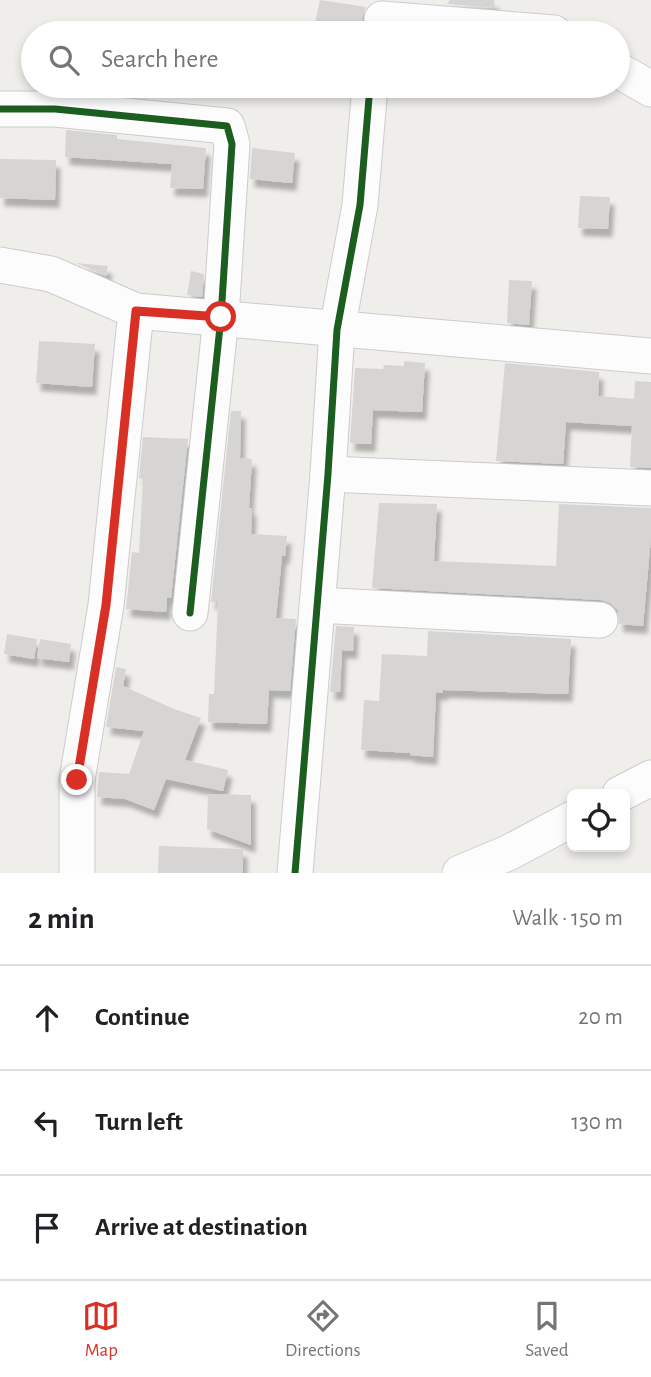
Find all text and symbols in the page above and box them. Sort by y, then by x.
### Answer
search box [21,21,630,98]
icon: search [45,41,83,79]
text: Search here [101,46,219,72]
route start [205,301,236,332]
route end [61,764,92,795]
map controls [567,789,630,852]
button: locate [567,789,630,852]
text: 2 min [28,904,95,934]
text: Walk · 150 m [512,907,623,930]
icon: ahead [28,999,66,1037]
text: Continue [95,1004,190,1030]
text: 20 m [578,1006,623,1029]
icon: left [28,1104,66,1142]
text: Turn left [95,1109,183,1135]
text: 130 m [571,1111,623,1134]
icon: arrive [28,1209,66,1247]
text: Arrive at destination [95,1214,308,1240]
tab: Map [82,1297,120,1362]
tab: Directions [285,1297,361,1362]
tab: Saved [525,1297,569,1362]

